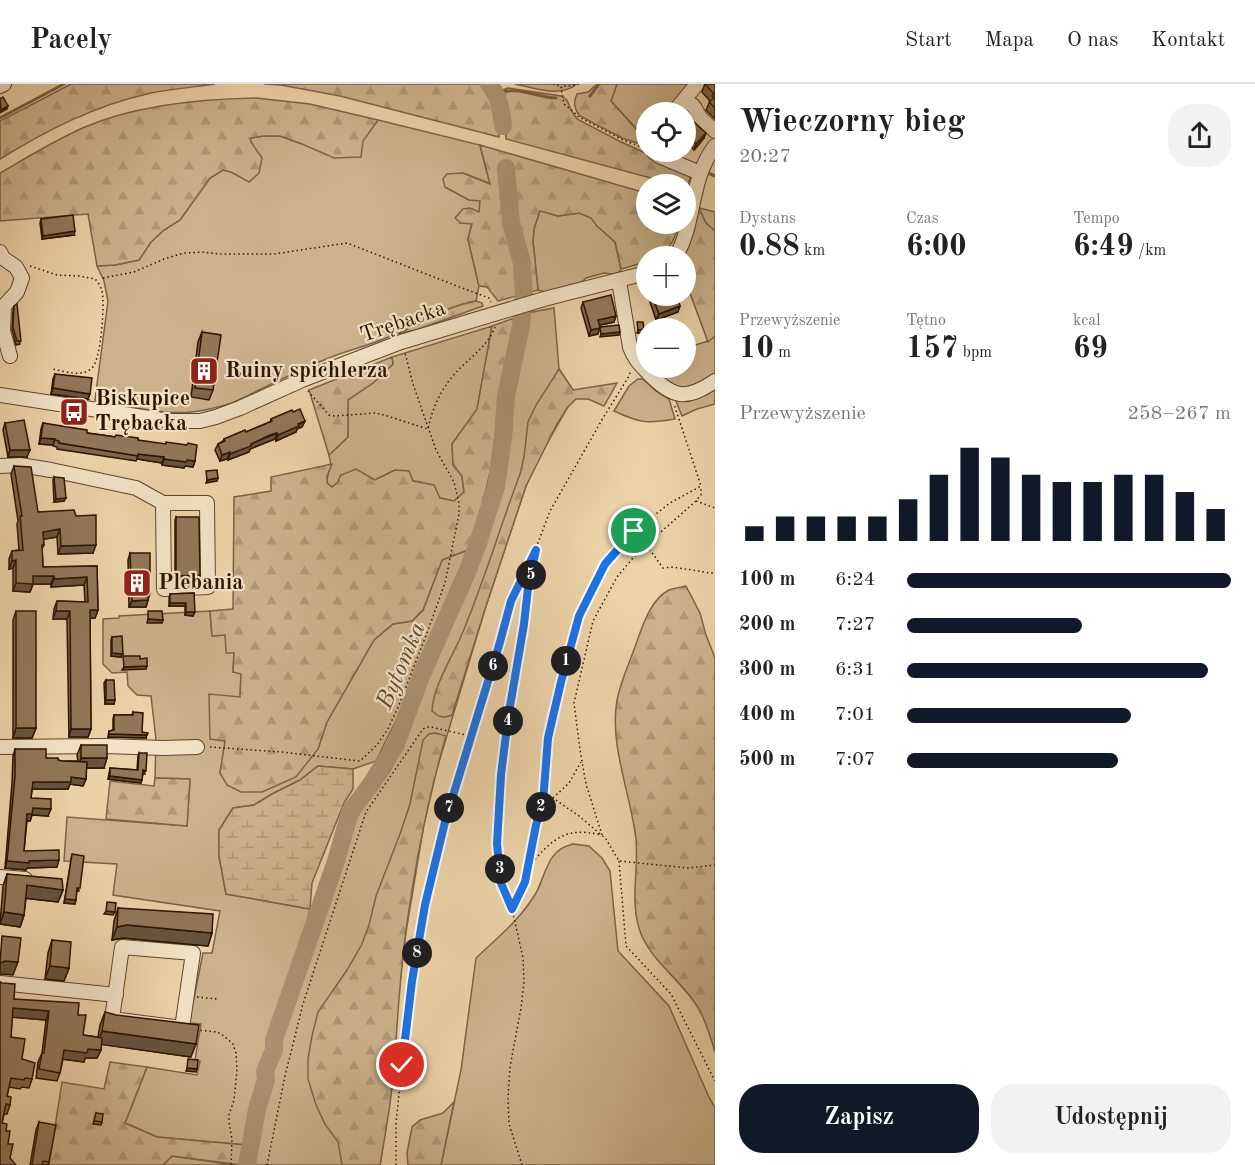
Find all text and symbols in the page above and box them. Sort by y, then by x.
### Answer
text: Pacely [30,27,112,55]
text: Start [905,30,952,51]
text: Mapa [985,30,1034,51]
text: O nas [1067,30,1118,51]
text: Kontakt [1151,30,1225,51]
map controls [636,102,696,378]
button: locate [636,102,696,162]
button: share [1168,104,1231,167]
text: Wieczorny bieg [739,106,965,139]
text: 20:27 [739,147,791,167]
button: layers [636,174,696,234]
text: Dystans [739,211,796,227]
text: Czas [906,211,939,227]
text: Tempo [1073,211,1120,227]
text: 0.88 [739,232,800,262]
text: 6:00 [906,232,967,262]
text: 6:49 [1073,232,1134,262]
text: km [800,243,825,259]
text: /km [1134,243,1166,259]
button: + [636,246,696,306]
street label: Trębacka [357,297,449,347]
text: Przewyższenie [739,313,840,329]
text: Tętno [906,313,946,329]
text: kcal [1073,313,1101,329]
button: − [636,318,696,378]
text: 10 [739,334,774,364]
text: 157 [906,334,958,364]
text: 69 [1073,334,1108,364]
text: m [774,345,791,361]
text: bpm [958,345,992,361]
building icon: Ruiny spichlerza [188,355,220,387]
place label: Ruiny spichlerza [225,360,388,382]
place label: Biskupice Trębacka [95,388,190,435]
bus stop icon: Biskupice Trębacka [58,396,90,428]
text: Przewyższenie [739,404,866,424]
text: 258–267 m [1128,404,1231,424]
pin [608,505,659,556]
icon: arrive [617,514,650,547]
pin: 5 [516,560,546,590]
building icon: Plebania [121,567,153,599]
text: 5 [526,567,536,583]
text: 100 m [739,570,795,590]
text: 6:24 [835,570,875,590]
place label: Plebania [158,572,243,594]
text: 200 m [739,615,795,635]
text: 7:27 [835,615,875,635]
water label: Bytomka [373,619,431,714]
pin: 1 [551,646,581,676]
pin: 6 [478,651,508,681]
text: 1 [561,653,571,669]
text: 6 [488,658,498,674]
text: 300 m [739,660,795,680]
text: 6:31 [835,660,875,680]
text: 400 m [739,705,795,725]
text: 7:01 [835,705,875,725]
pin: 4 [493,706,523,736]
text: 4 [503,713,513,729]
text: 500 m [739,750,795,770]
text: 7:07 [835,750,875,770]
pin: 2 [526,792,556,822]
pin: 7 [434,793,464,823]
text: 2 [536,799,546,815]
text: 7 [444,800,454,816]
pin: 3 [485,854,515,884]
text: 3 [495,861,505,877]
pin: 8 [402,938,432,968]
text: 8 [412,945,422,961]
pin [376,1039,427,1090]
icon: check [385,1048,418,1081]
button: Zapisz [739,1084,979,1153]
button: Udostępnij [991,1084,1231,1153]

